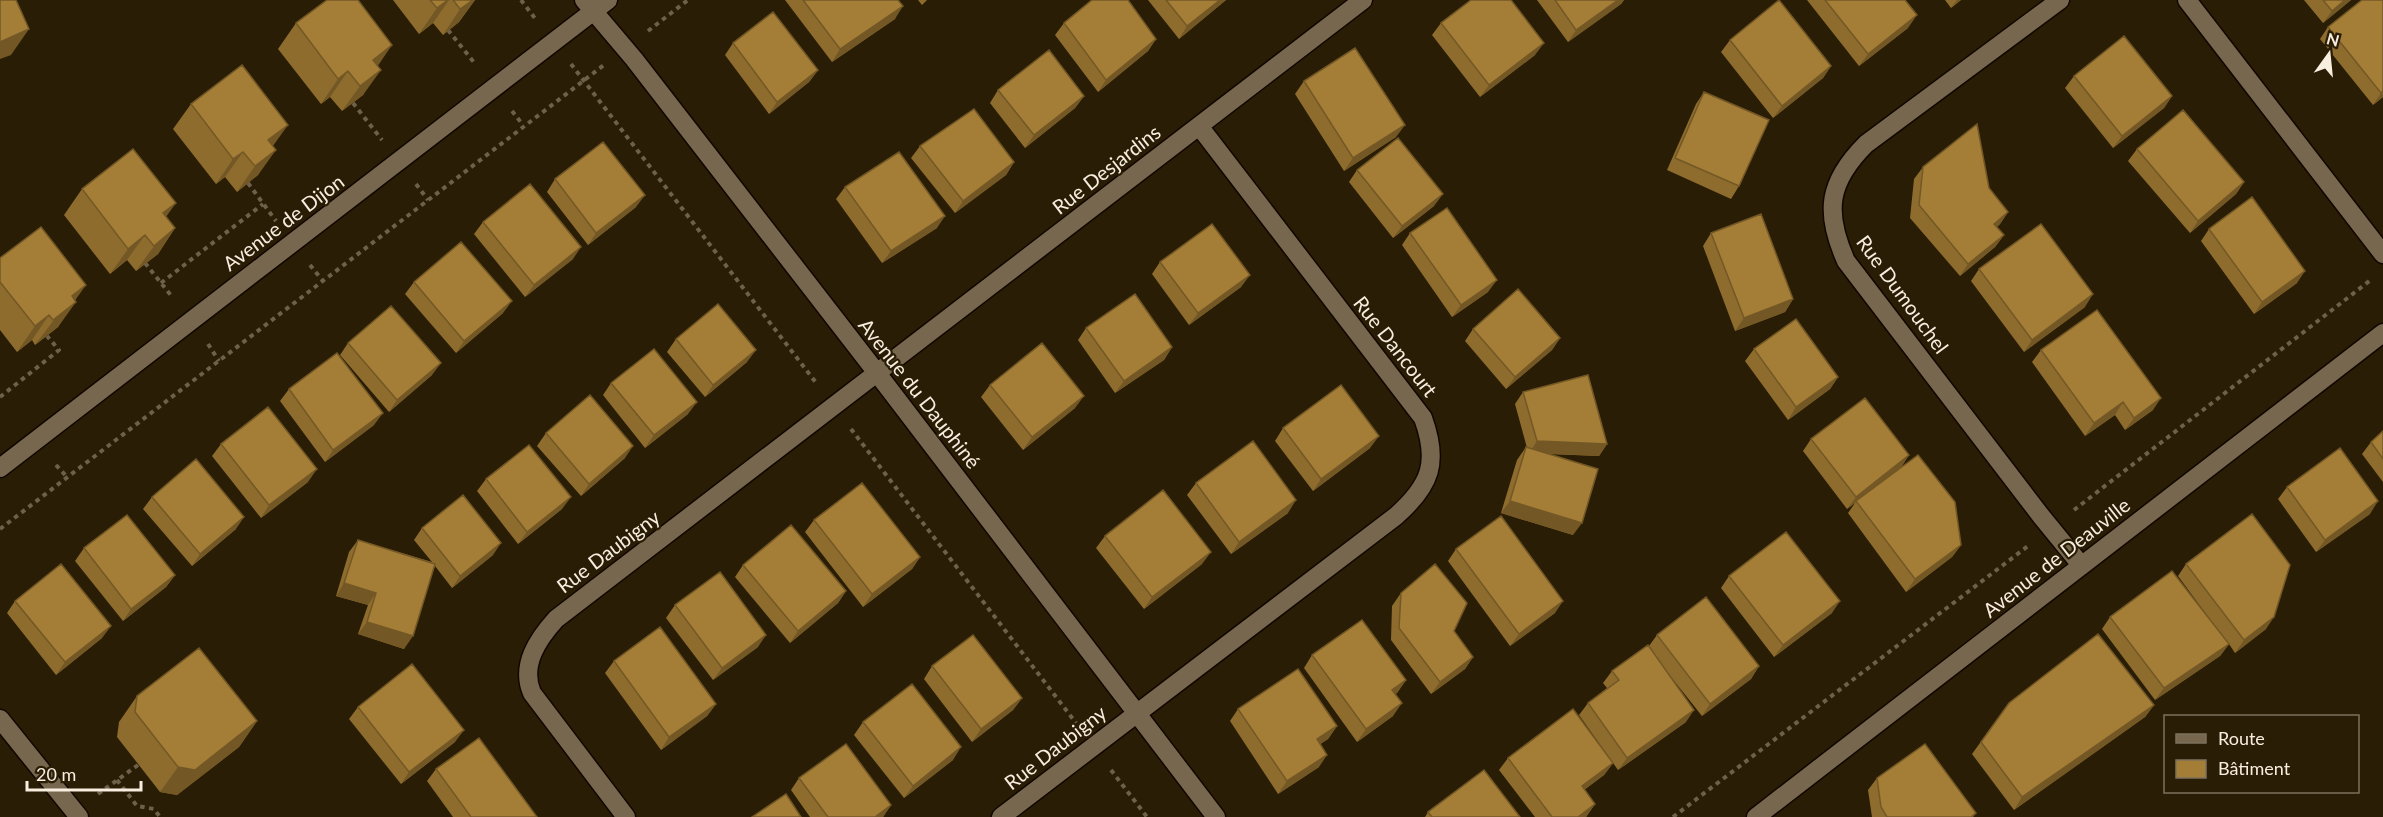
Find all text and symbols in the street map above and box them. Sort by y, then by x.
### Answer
north arrow [2299,24,2359,84]
text: N [2325,28,2341,50]
street label: Rue Desjardins [1047,119,1165,219]
street label: Avenue de Dijon [218,169,348,275]
street label: Rue Dumouchel [1852,230,1954,358]
street label: Rue Dancourt [1349,291,1443,401]
street label: Avenue du Dauphiné [854,313,986,473]
street label: Avenue de Deauville [1978,492,2134,622]
street label: Rue Daubigny [552,504,665,597]
street label: Rue Daubigny [999,699,1111,794]
legend [2164,715,2359,793]
text: Route [2218,727,2265,749]
scale bar [27,754,141,792]
text: Bâtiment [2218,757,2291,779]
text: 20 m [36,763,76,785]

